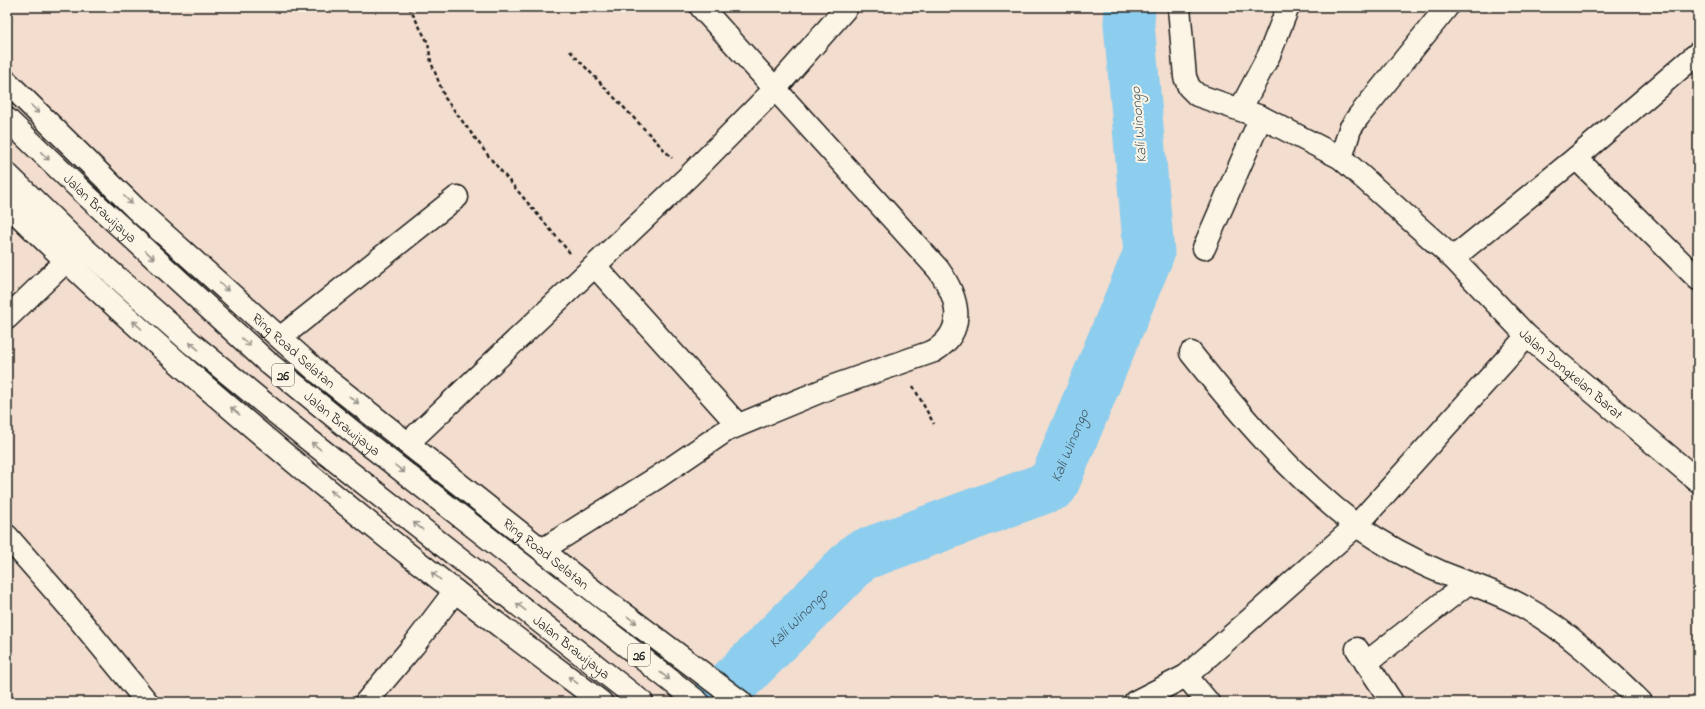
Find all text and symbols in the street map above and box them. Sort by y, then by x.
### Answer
water label: Kali Winongo [1125,85,1154,164]
one-way arrow [30,104,40,114]
one-way arrow [40,151,50,161]
street label: Jalan Brawijaya [58,170,141,249]
one-way arrow [123,195,133,205]
one-way arrow [145,250,155,259]
one-way arrow [219,283,229,292]
street label: Ring Road Selatan [247,309,339,394]
one-way arrow [132,321,142,330]
street label: Jalan Dongkelan Barat [1513,324,1627,425]
one-way arrow [240,338,251,347]
one-way arrow [189,341,199,350]
road number: 26 [272,364,294,386]
street label: Jalan Brawijaya [298,387,384,462]
one-way arrow [348,396,359,404]
water label: Kali Winongo [1045,405,1096,485]
one-way arrow [229,407,240,416]
one-way arrow [311,441,322,450]
one-way arrow [395,465,406,474]
one-way arrow [329,490,340,498]
street label: Ring Road Selatan [498,514,593,596]
one-way arrow [413,522,424,531]
one-way arrow [430,571,441,580]
water label: Kali Winongo [764,583,835,653]
one-way arrow [515,602,526,611]
street label: Jalan Brawijaya [528,611,614,685]
one-way arrow [626,616,637,624]
road number: 26 [628,644,650,666]
one-way arrow [659,671,670,680]
one-way arrow [567,676,578,685]

